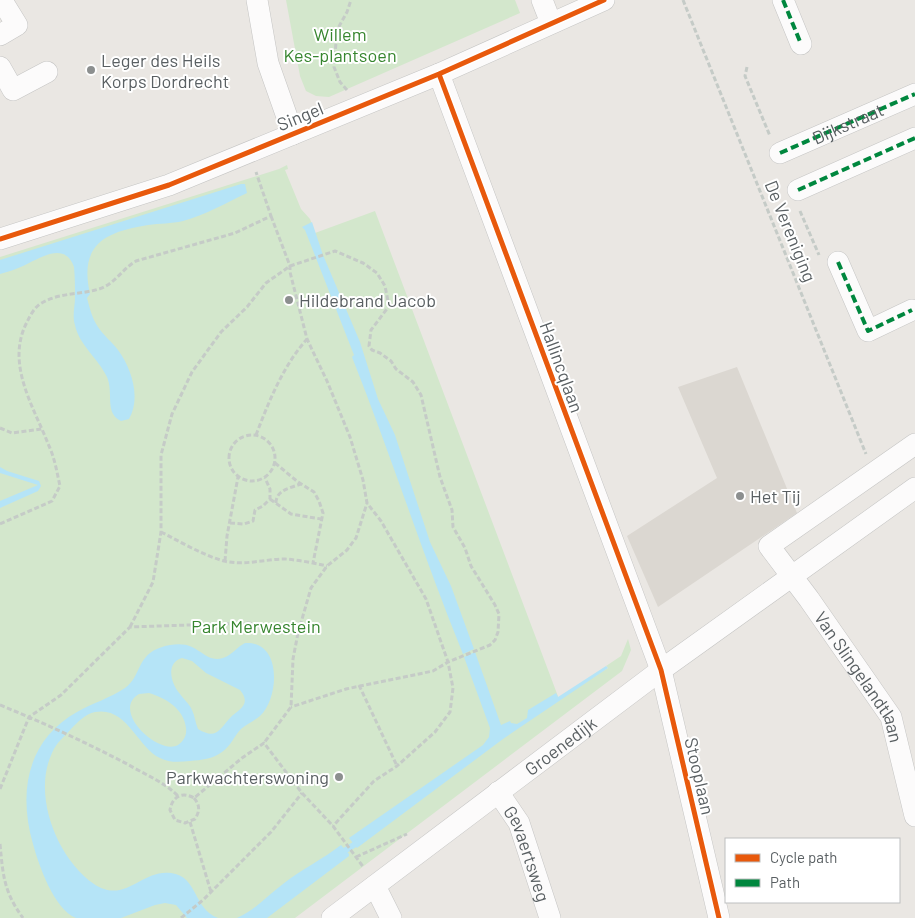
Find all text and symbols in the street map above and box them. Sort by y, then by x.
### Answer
park label: Willem Kes-plantsoen [283,23,397,66]
place label: Leger des Heils Korps Dordrecht [101,49,229,92]
marker: Leger des Heils Korps Dordrecht [85,64,97,76]
street label: Singel [274,97,326,135]
street label: Dijkstraat [809,98,887,149]
street label: De Vereniging [761,177,821,285]
place label: Hildebrand Jacob [299,289,436,311]
marker: Hildebrand Jacob [283,294,295,306]
street label: Hallincqlaan [535,319,589,415]
place label: Het Tij [750,485,801,507]
marker: Het Tij [734,490,746,502]
street label: Van Slingelandtlaan [810,607,908,745]
park label: Park Merwestein [191,615,321,637]
street label: Groenedijk [520,712,601,780]
street label: Stooplaan [680,735,720,817]
place label: Parkwachterswoning [166,766,329,788]
marker: Parkwachterswoning [333,771,345,783]
street label: Gevaertsweg [499,801,555,904]
legend [725,838,900,903]
text: Cycle path [770,848,837,866]
text: Path [770,873,800,891]

